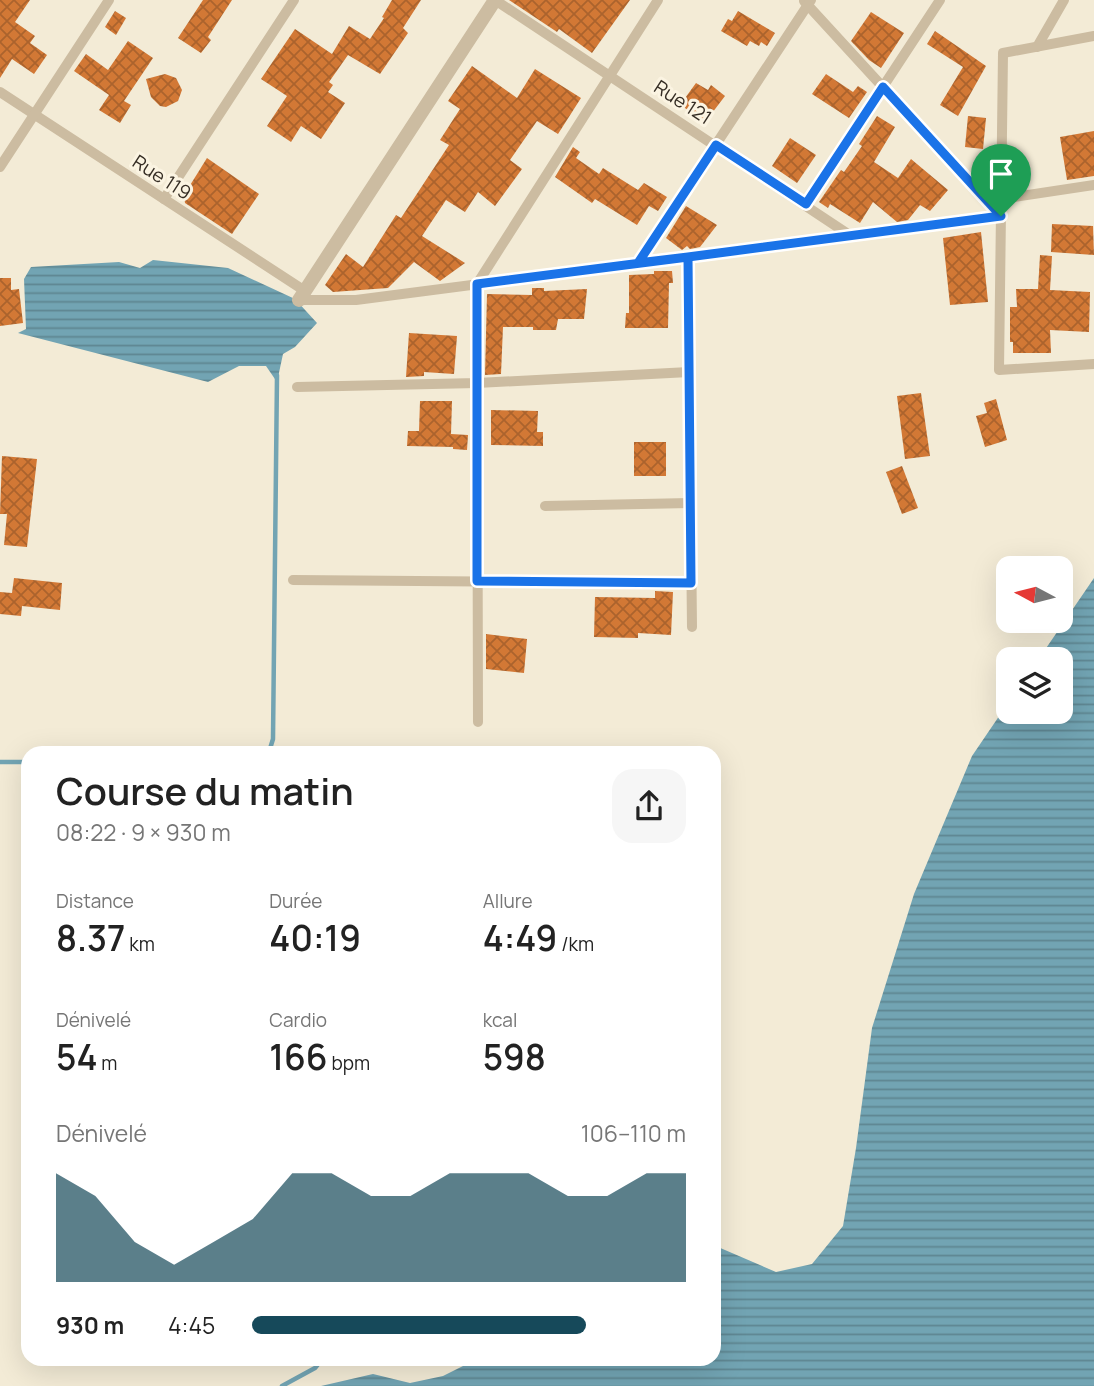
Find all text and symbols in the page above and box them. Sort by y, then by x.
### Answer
street label: Rue 121 [649,74,717,130]
pin [971,144,1031,216]
street label: Rue 119 [128,148,196,206]
icon: arrive [982,155,1020,193]
north arrow [996,556,1073,634]
map controls [996,556,1073,724]
button: layers [996,647,1073,724]
text: Course du matin [56,764,354,816]
button: share [612,769,686,843]
text: 08:22 · 9 × 930 m [56,816,231,848]
text: Distance [56,888,134,914]
text: Durée [269,888,322,914]
text: Allure [483,888,533,914]
text: 8.37 [56,914,125,962]
text: 40:19 [269,914,361,962]
text: 4:49 [483,914,557,962]
text: km [125,931,155,957]
text: /km [557,931,594,957]
text: Dénivelé [56,1007,131,1033]
text: Cardio [269,1007,327,1033]
text: kcal [483,1007,517,1033]
text: 54 [56,1033,98,1081]
text: 166 [269,1033,328,1081]
text: 598 [483,1033,546,1081]
text: m [98,1050,117,1076]
text: bpm [328,1050,370,1076]
text: Dénivelé [56,1117,147,1149]
text: 106–110 m [581,1117,686,1149]
text: 930 m [56,1309,124,1341]
text: 4:45 [168,1309,215,1341]

